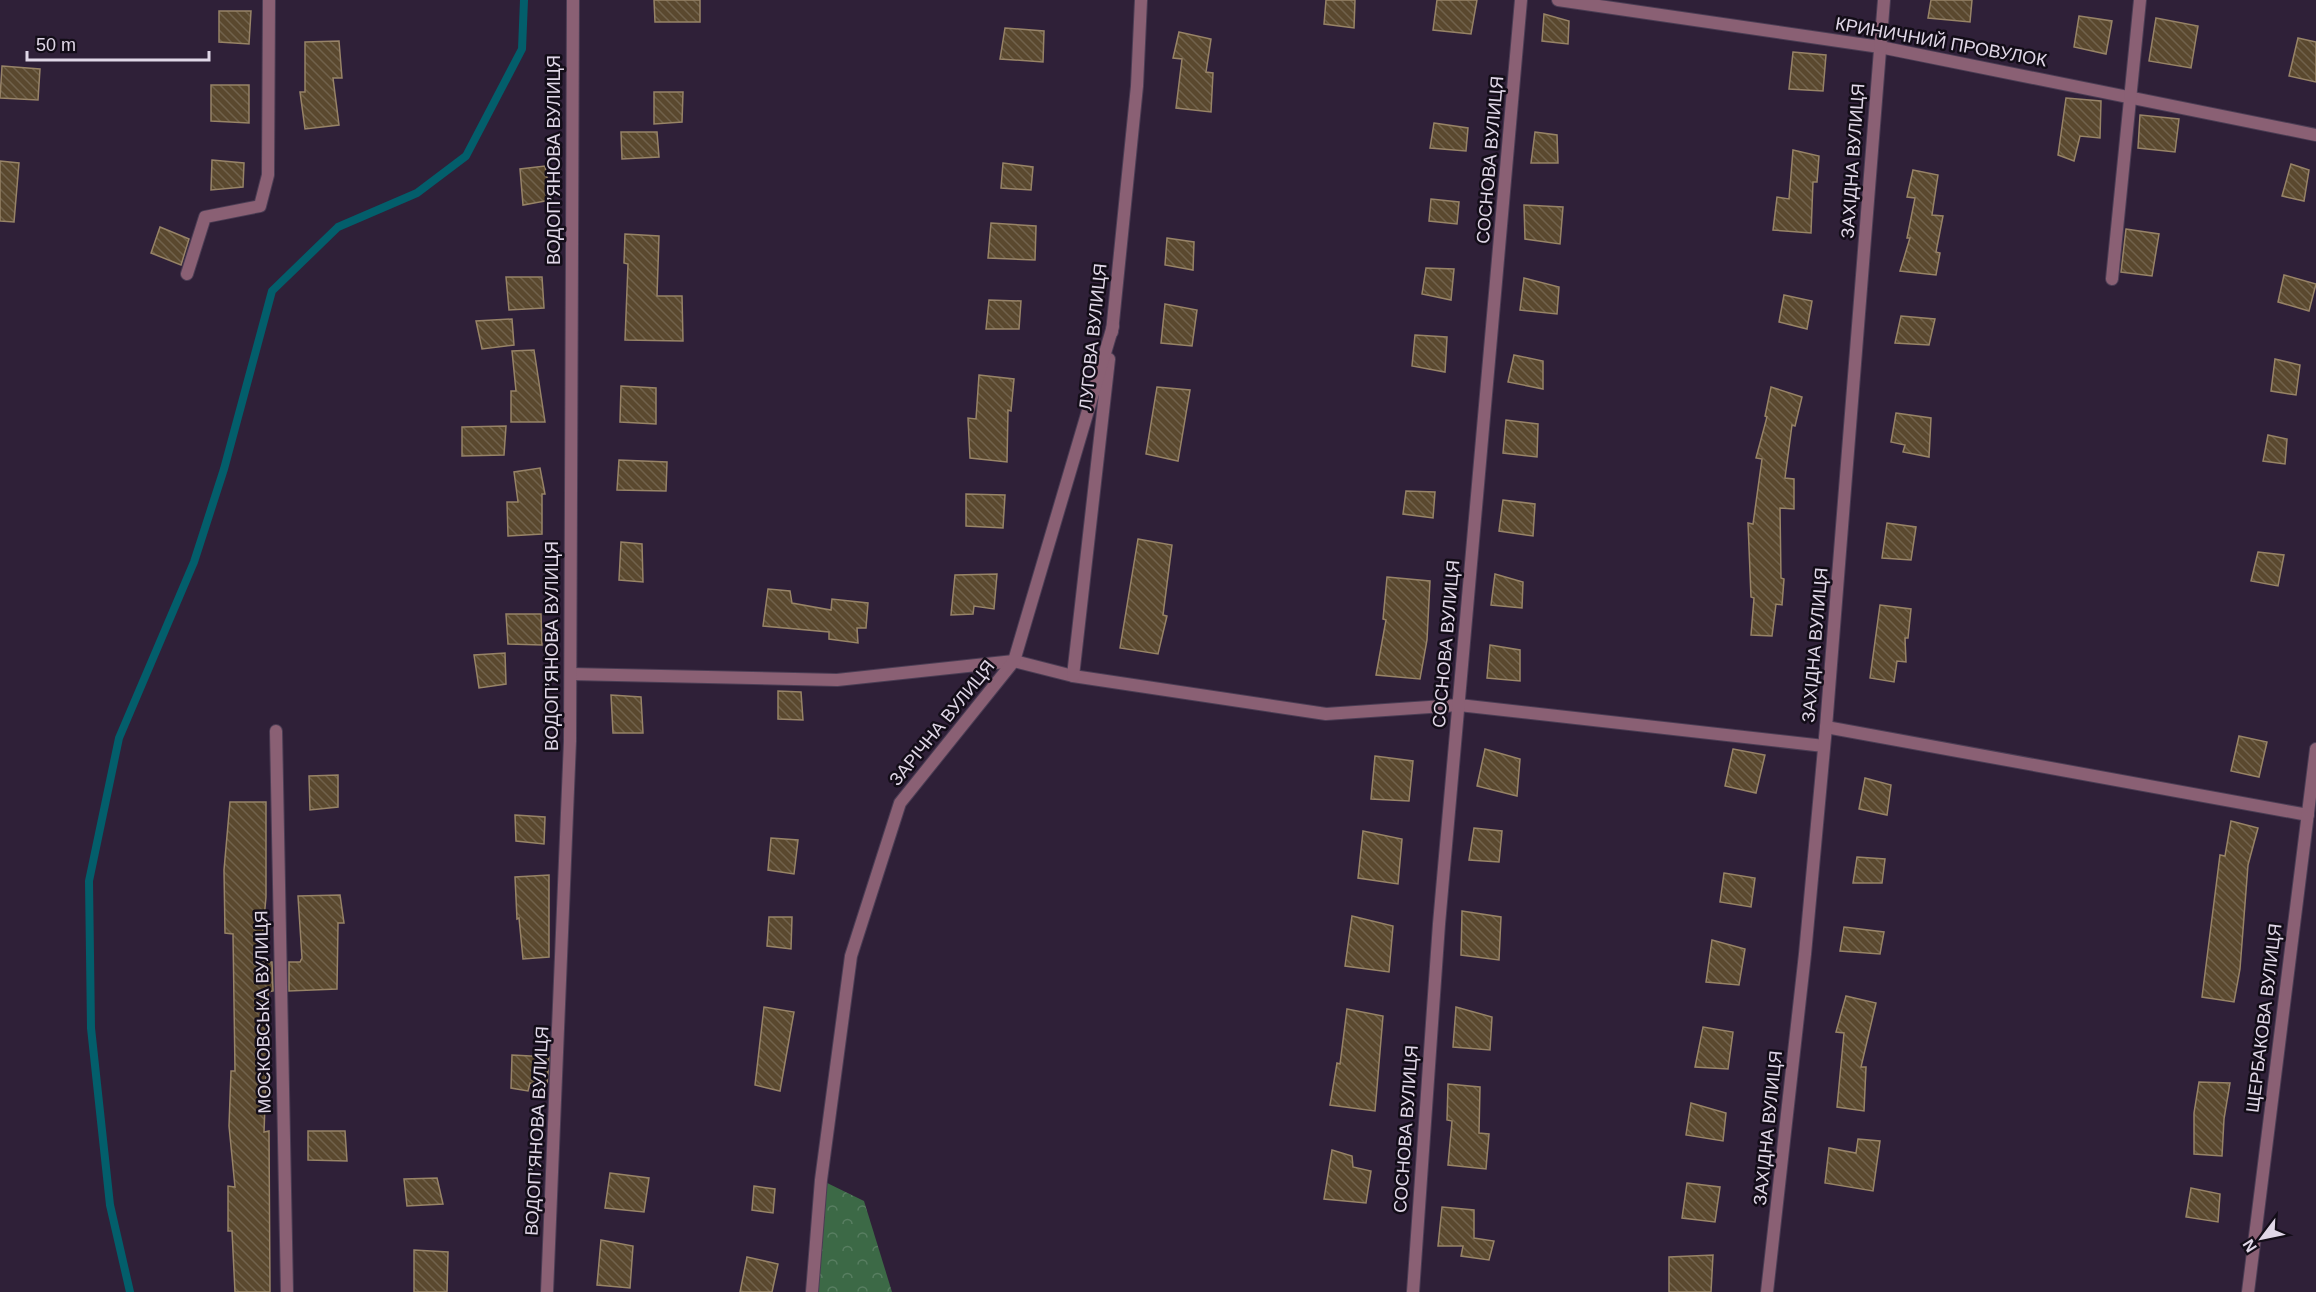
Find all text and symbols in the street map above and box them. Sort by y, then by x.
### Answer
street label: КРИНИЧНИЙ ПРОВУЛОК [1834,13,2049,71]
scale bar [27,24,208,62]
text: 50 m [36,35,76,55]
street label: ВОДОП’ЯНОВА ВУЛИЦЯ [544,55,564,265]
street label: СОСНОВА ВУЛИЦЯ [1473,75,1507,245]
street label: ЗАХІДНА ВУЛИЦЯ [1838,83,1868,239]
street label: ЛУГОВА ВУЛИЦЯ [1075,262,1111,412]
street label: ВОДОП’ЯНОВА ВУЛИЦЯ [542,541,562,751]
street label: СОСНОВА ВУЛИЦЯ [1429,559,1463,729]
street label: ЗАХІДНА ВУЛИЦЯ [1798,567,1832,723]
street label: ЗАРІЧНА ВУЛИЦЯ [885,656,999,790]
street label: МОСКОВСЬКА ВУЛИЦЯ [251,910,275,1114]
street label: ЩЕРБАКОВА ВУЛИЦЯ [2242,922,2286,1114]
street label: ВОДОП’ЯНОВА ВУЛИЦЯ [522,1026,552,1236]
street label: СОСНОВА ВУЛИЦЯ [1390,1044,1422,1214]
street label: ЗАХІДНА ВУЛИЦЯ [1750,1050,1786,1206]
north arrow [2232,1208,2292,1268]
text: N [2239,1236,2260,1255]

